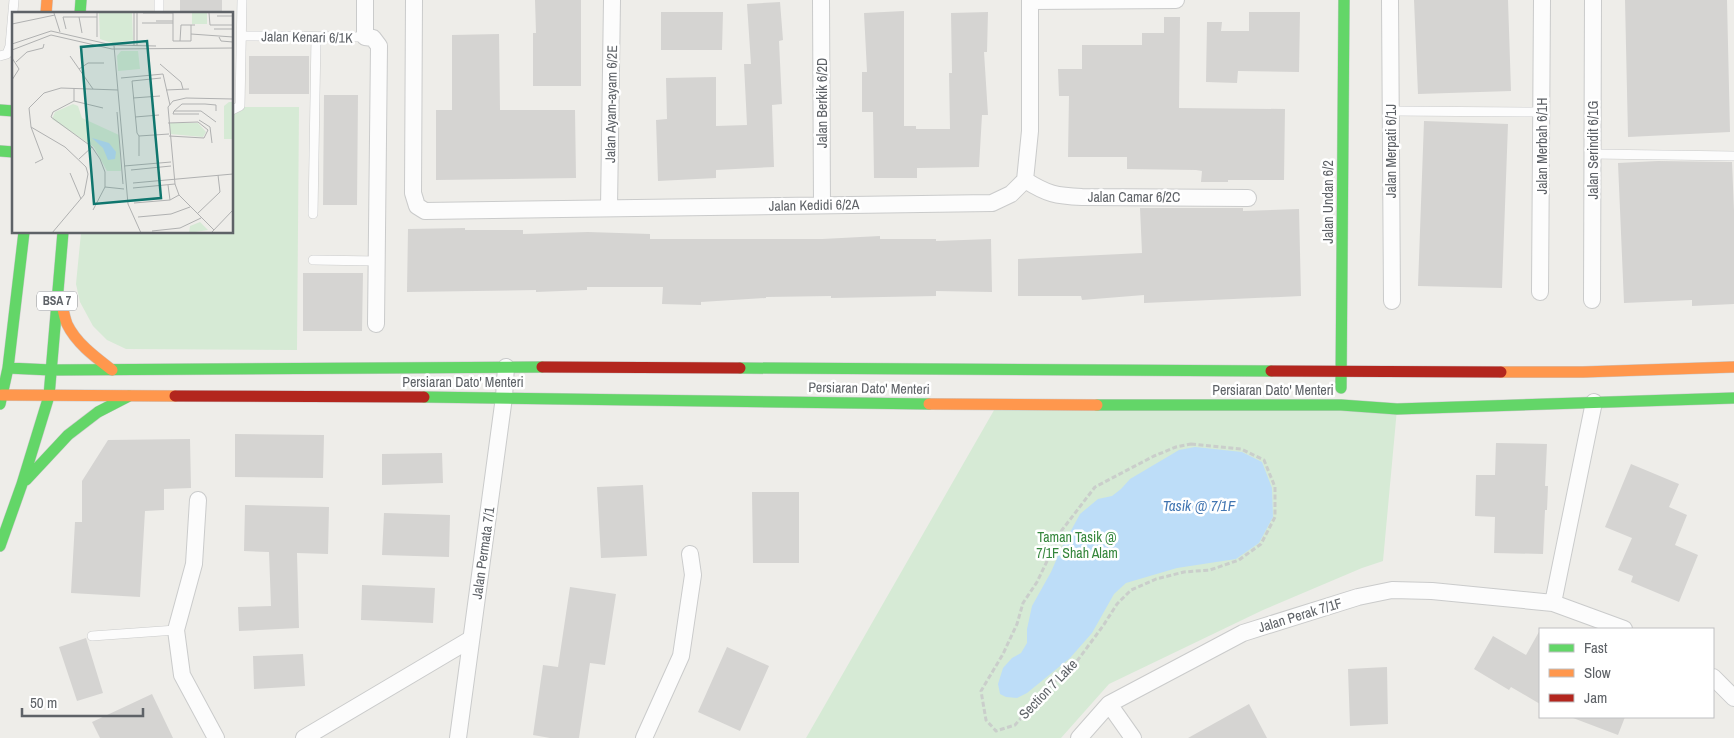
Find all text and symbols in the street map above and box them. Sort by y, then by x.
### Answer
inset map [12,12,234,234]
street label: Jalan Kenari 6/1K [261,27,353,47]
street label: Jalan Ayam-ayam 6/2E [601,45,621,163]
street label: Jalan Berkik 6/2D [813,58,831,148]
street label: Jalan Merbah 6/1H [1533,98,1551,195]
street label: Jalan Serindit 6/1G [1584,100,1602,199]
street label: Jalan Merpati 6/1J [1382,104,1400,198]
street label: Jalan Undan 6/2 [1319,160,1337,244]
street label: Jalan Camar 6/2C [1088,188,1180,206]
street label: Jalan Kedidi 6/2A [769,195,860,215]
road number: BSA 7 [37,292,77,310]
street label: Persiaran Dato' Menteri [402,373,524,391]
street label: Persiaran Dato' Menteri [808,378,930,398]
street label: Persiaran Dato' Menteri [1212,381,1334,399]
water label: Tasik @ 7/1F [1163,495,1236,516]
street label: Jalan Permata 7/1 [468,505,498,600]
park label: Taman Tasik @ 7/1F Shah Alam [1036,528,1118,562]
street label: Jalan Perak 7/1F [1256,594,1344,636]
legend [1539,628,1714,718]
text: Fast [1584,637,1608,658]
street label: Section 7 Lake [1015,655,1081,723]
text: Slow [1584,662,1611,683]
scale bar [22,686,144,718]
text: Jam [1584,687,1607,708]
text: 50 m [30,692,57,713]

